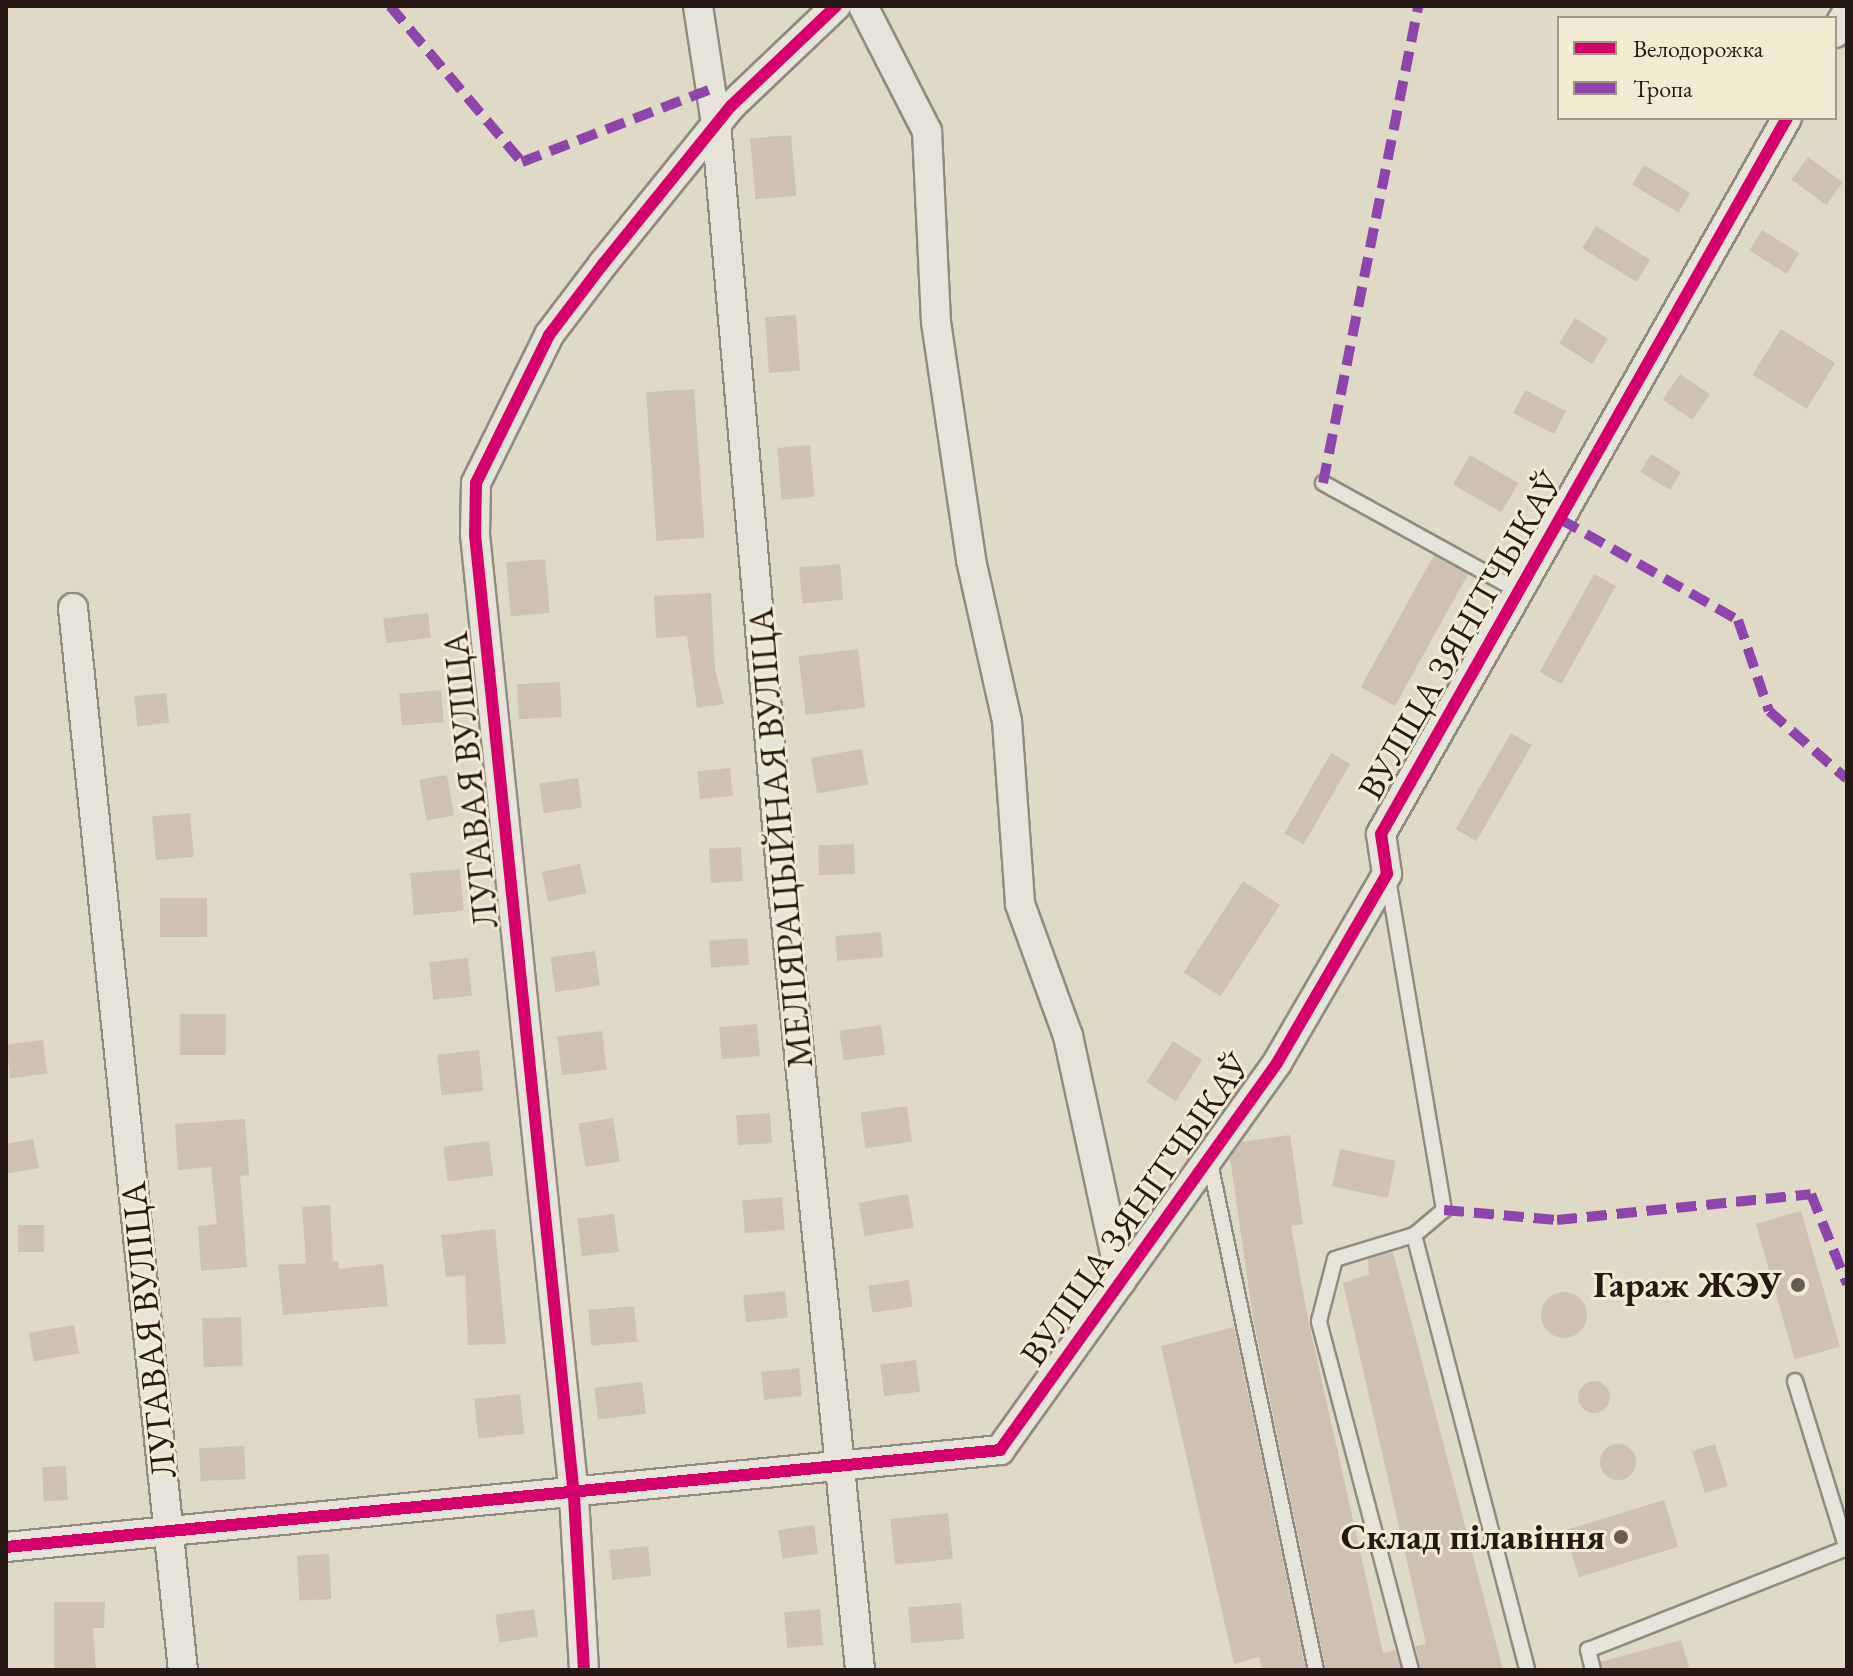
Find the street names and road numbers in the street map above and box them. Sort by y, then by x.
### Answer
street label: ВУЛІЦА ЗЯНІТЧЫКАЎ [1348,463,1572,807]
street label: МЕЛІЯРАЦЫЙНАЯ ВУЛІЦА [738,606,822,1070]
street label: ЛУГАВАЯ ВУЛІЦА [433,630,507,930]
street label: ВУЛІЦА ЗЯНІТЧЫКАЎ [1011,1044,1259,1374]
street label: ЛУГАВАЯ ВУЛІЦА [111,1180,185,1480]

